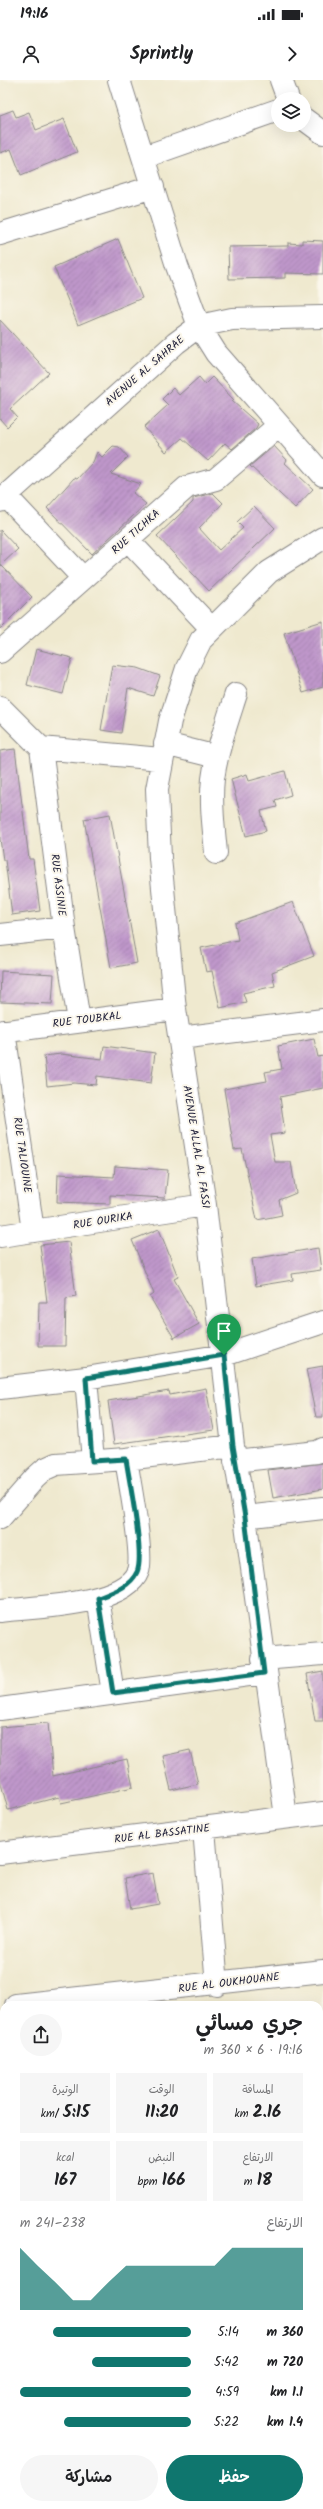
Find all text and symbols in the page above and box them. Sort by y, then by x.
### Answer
text: 19:16 [20,2,48,26]
text: Sprintly [130,40,193,69]
icon: person [20,43,42,65]
icon: forward [281,43,303,65]
map controls [271,92,311,132]
button: layers [271,92,311,132]
street label: AVENUE AL SAHRAE [101,331,189,411]
street label: RUE TICHKA [108,505,165,559]
street label: RUE ASSINIE [45,853,71,918]
street label: RUE TOUBKAL [52,1007,122,1033]
street label: AVENUE ALLAL AL FASSI [177,1084,215,1210]
street label: RUE TALIOUINE [8,1116,36,1195]
street label: RUE OURIKA [72,1207,134,1235]
pin [207,1314,241,1355]
icon: arrive [213,1320,235,1342]
street label: RUE AL BASSATINE [113,1819,211,1849]
street label: RUE AL OUKHOUANE [177,1968,281,1998]
text: جري مسائي [195,2007,303,2042]
button: share [20,2014,62,2056]
text: 19:16 · 6 × 360 m [204,2040,303,2061]
text: الوتيرة [52,2081,78,2099]
text: الوقت [149,2081,174,2099]
text: المسافة [242,2081,274,2099]
text: 5:15 [63,2099,90,2126]
text: 11:20 [145,2099,178,2126]
text: 2.16 [253,2099,281,2126]
text: /km [41,2105,63,2123]
text: km [235,2105,253,2123]
text: kcal [56,2149,74,2167]
text: النبض [148,2149,175,2167]
text: الارتفاع [242,2149,273,2167]
text: 167 [54,2167,76,2194]
text: 166 [162,2167,185,2194]
text: 18 [257,2167,272,2194]
text: bpm [138,2173,162,2191]
text: m [244,2173,257,2191]
text: 238–241 m [20,2213,85,2234]
text: الارتفاع [267,2213,303,2234]
text: 5:14 [218,2322,239,2343]
text: 360 m [267,2322,303,2343]
text: 5:42 [214,2352,239,2373]
text: 720 m [267,2352,303,2373]
text: 4:59 [215,2382,239,2403]
text: 1.1 km [270,2382,303,2403]
text: 5:22 [214,2412,239,2433]
text: 1.4 km [267,2412,303,2433]
button: مشاركة [20,2455,158,2501]
button: حفظ [166,2455,303,2501]

